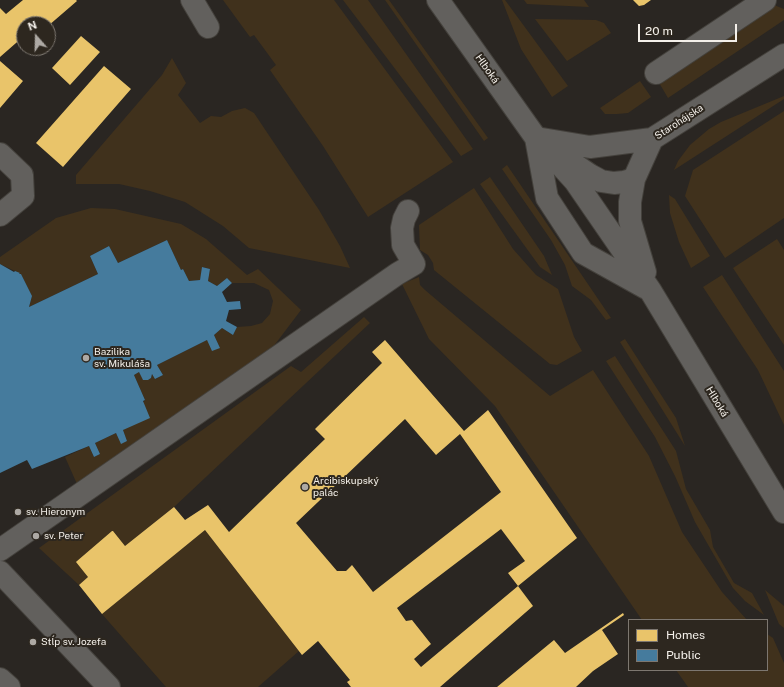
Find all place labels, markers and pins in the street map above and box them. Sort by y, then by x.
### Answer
place label: Bazilika sv. Mikuláša [94,346,150,370]
marker: Bazilika sv. Mikuláša [81,353,91,363]
place label: Arcibiskupský palác [313,475,379,498]
marker: Arcibiskupský palác [300,482,310,492]
place label: sv. Hieronym [26,506,85,518]
marker: sv. Hieronym [13,507,23,517]
place label: sv. Peter [44,530,83,542]
marker: sv. Peter [31,531,41,541]
place label: Stĺp sv. Jozefa [41,636,106,648]
marker: Stĺp sv. Jozefa [28,637,38,647]

